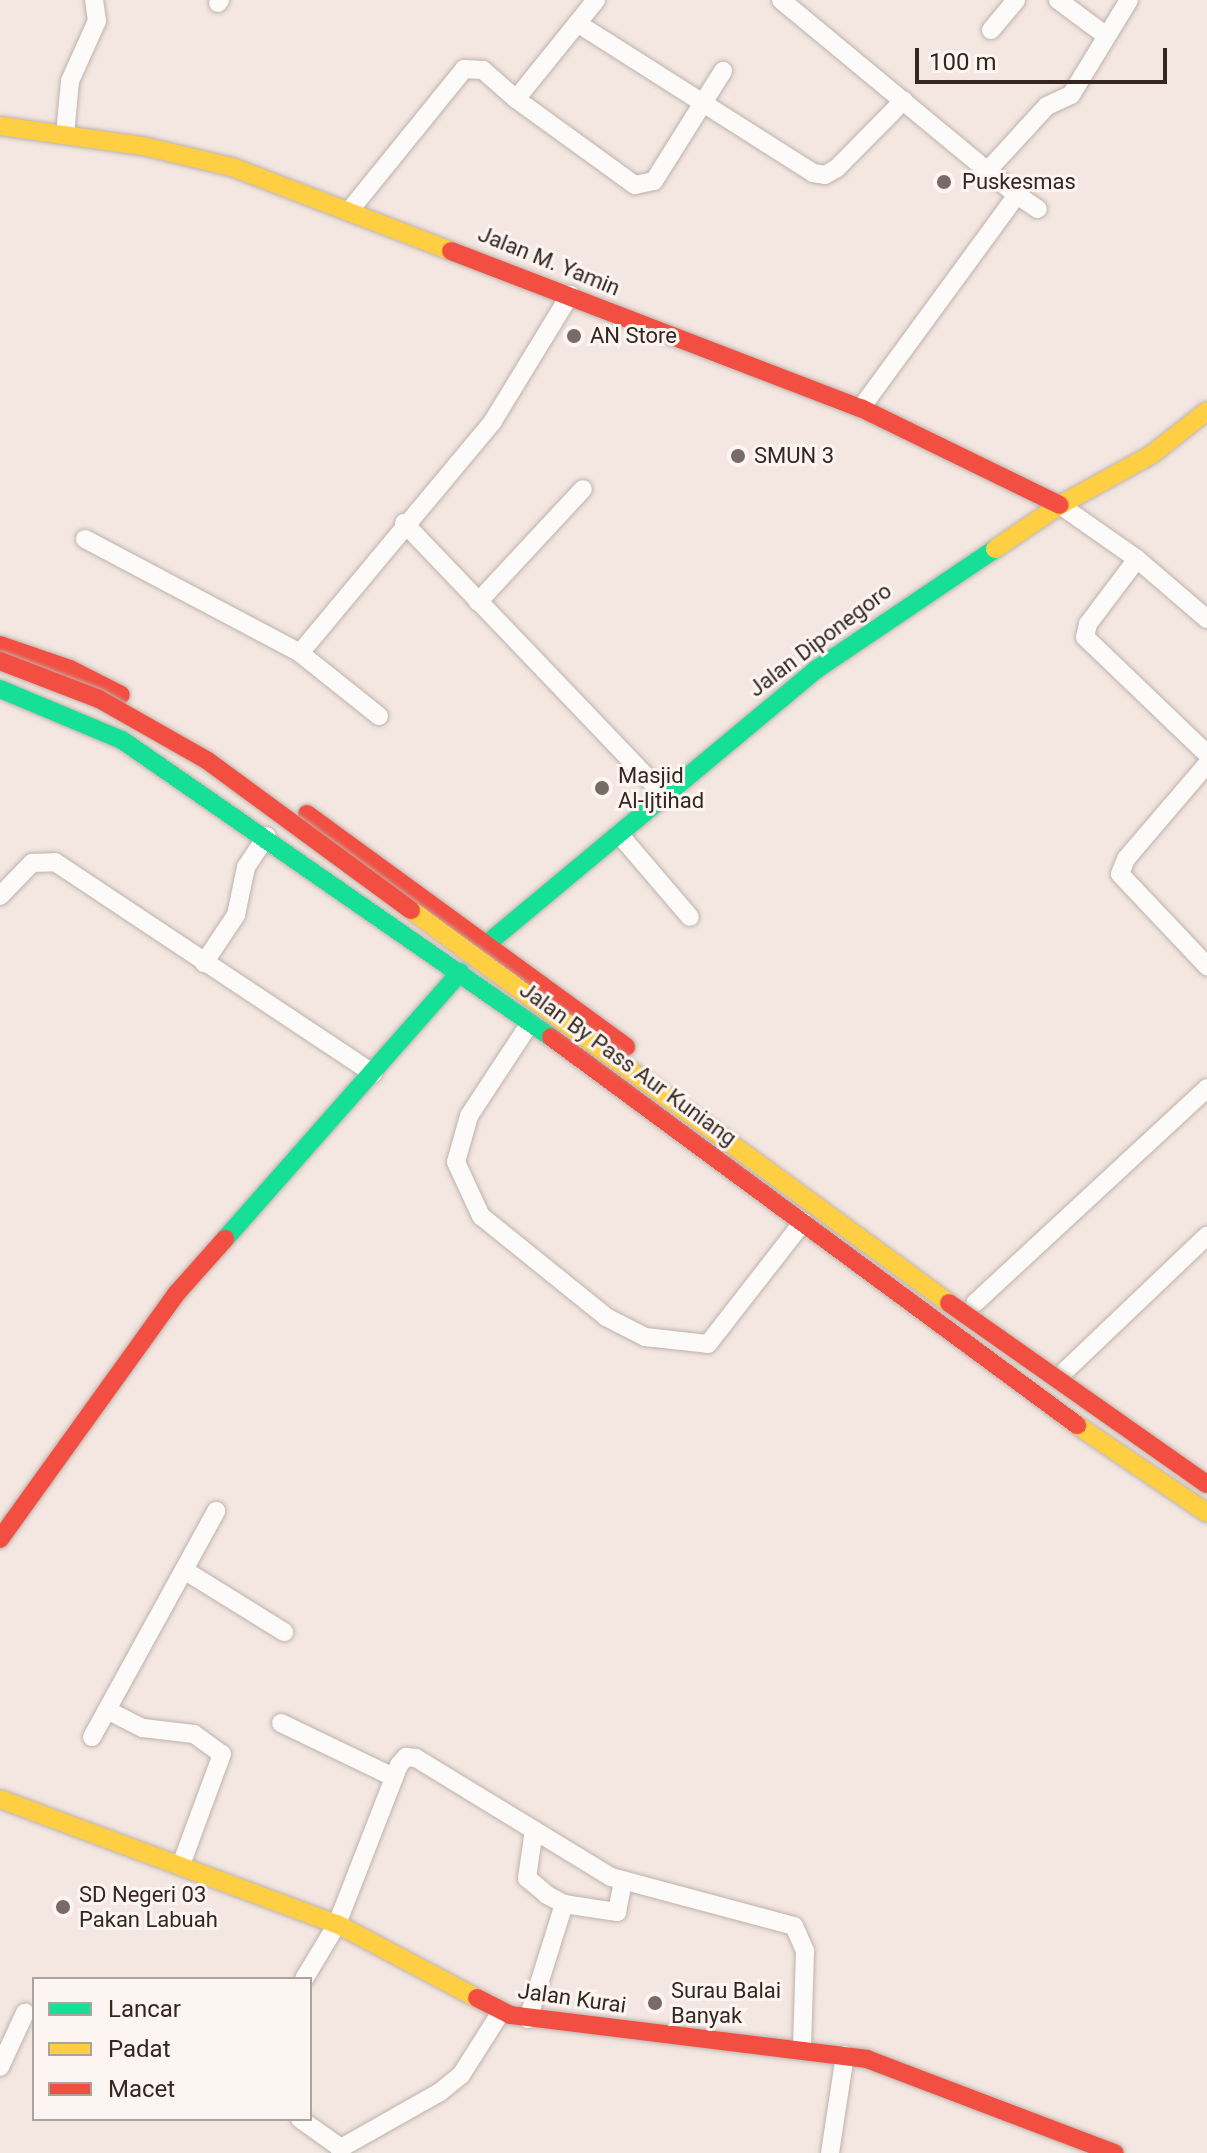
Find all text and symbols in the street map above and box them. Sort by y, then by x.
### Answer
scale bar [919,32,1171,82]
text: 100 m [929,48,996,76]
place label: Puskesmas [962,169,1076,195]
marker: Puskesmas [933,171,955,193]
street label: Jalan M. Yamin [474,221,624,301]
place label: AN Store [590,323,677,349]
marker: AN Store [565,327,583,345]
place label: SMUN 3 [754,443,834,469]
marker: SMUN 3 [729,447,747,465]
street label: Jalan Diponegoro [743,578,897,702]
place label: Masjid Al-Ijtihad [618,762,704,814]
marker: Masjid Al-Ijtihad [593,779,611,797]
street label: Jalan By Pass Aur Kuniang [514,976,742,1152]
place label: SD Negeri 03 Pakan Labuah [79,1881,218,1932]
marker: SD Negeri 03 Pakan Labuah [54,1898,72,1916]
legend [32,1977,312,2121]
street label: Jalan Kurai [516,1977,628,2019]
place label: Surau Balai Banyak [671,1977,781,2028]
marker: Surau Balai Banyak [646,1994,664,2012]
text: Lancar [108,1995,181,2023]
text: Padat [108,2035,171,2063]
text: Macet [108,2075,175,2103]

